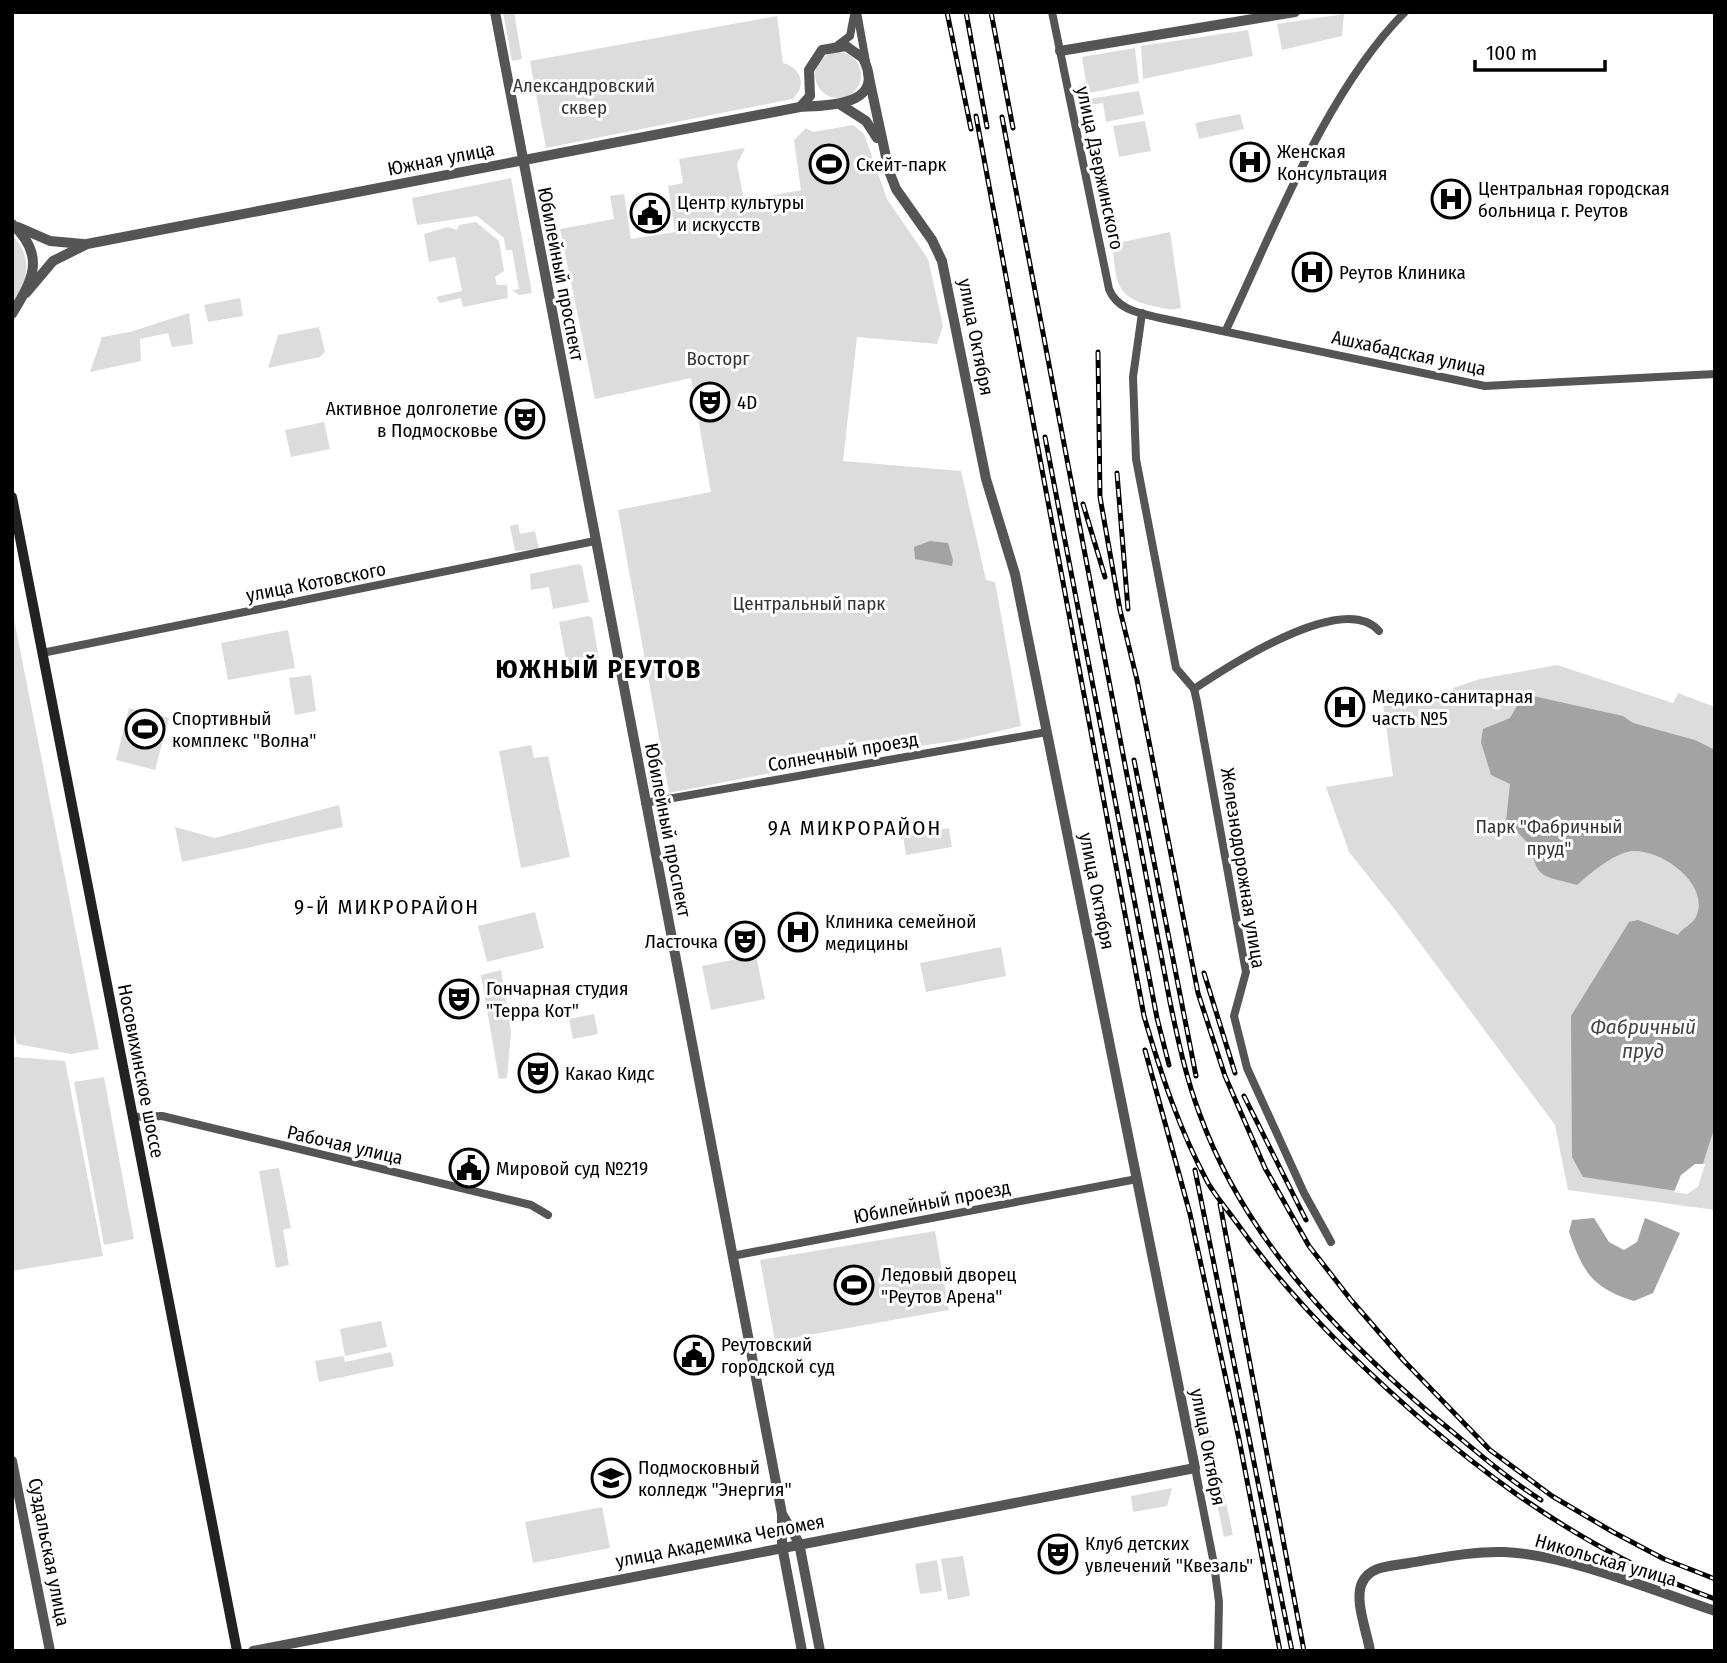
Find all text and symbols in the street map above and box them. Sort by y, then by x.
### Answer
scale bar [1475,28,1604,72]
text: 100 m [1486,40,1537,66]
park label: Александровский сквер [513,74,655,119]
street label: улица Дзержинского [1071,84,1129,252]
street label: Южная улица [386,137,496,181]
place label: Женская Консультация [1277,140,1387,185]
hospital icon: Женская Консультация [1229,141,1271,183]
sports icon: Скейт-парк [808,143,850,185]
place label: Скейт-парк [856,153,947,176]
place label: Центральная городская больница г. Реутов [1478,177,1670,222]
hospital icon: Центральная городская больница г. Реутов [1430,178,1472,220]
street label: Юбилейный проспект [533,185,589,363]
place label: Центр культуры и искусств [677,191,804,236]
public building icon: Центр культуры и искусств [629,192,671,234]
hospital icon: Реутов Клиника [1291,251,1333,293]
place label: Реутов Клиника [1339,261,1466,284]
street label: улица Октября [953,276,999,398]
street label: Ашхабадская улица [1330,325,1488,381]
park label: Восторг [686,347,750,370]
theatre icon: 4D [689,381,731,423]
place label: 4D [737,391,757,414]
place label: Активное долголетие в Подмосковье [326,397,498,442]
theatre icon: Активное долголетие в Подмосковье [504,398,546,440]
street label: улица Котовского [244,557,388,607]
park label: Центральный парк [733,592,885,615]
district label: ЮЖНЫЙ РЕУТОВ [496,654,702,685]
place label: Медико-санитарная часть №5 [1372,685,1533,730]
hospital icon: Медико-санитарная часть №5 [1324,686,1366,728]
place label: Спортивный комплекс "Волна" [172,707,316,752]
sports icon: Спортивный комплекс "Волна" [124,708,166,750]
street label: Солнечный проезд [766,727,920,777]
street label: Юбилейный проспект [640,741,696,919]
street label: Железнодорожная улица [1216,766,1270,970]
district label: 9А МИКРОРАЙОН [768,815,942,841]
park label: Парк "Фабричный пруд" [1475,815,1623,860]
street label: улица Октября [1074,830,1120,952]
district label: 9-Й МИКРОРАЙОН [294,894,480,920]
place label: Клиника семейной медицины [825,910,976,955]
hospital icon: Клиника семейной медицины [777,911,819,953]
theatre icon: Ласточка [724,920,766,962]
place label: Ласточка [645,930,718,953]
place label: Гончарная студия "Терра Кот" [486,977,628,1022]
theatre icon: Гончарная студия "Терра Кот" [438,978,480,1020]
street label: Носовихинское шоссе [113,982,169,1160]
water label: Фабричный пруд [1590,1014,1696,1064]
theatre icon: Какао Кидс [517,1052,559,1094]
place label: Какао Кидс [565,1062,655,1085]
street label: Рабочая улица [285,1120,405,1170]
public building icon: Мировой суд №219 [448,1147,490,1189]
place label: Мировой суд №219 [496,1157,648,1180]
street label: Юбилейный проезд [852,1176,1012,1228]
place label: Ледовый дворец "Реутов Арена" [881,1263,1016,1308]
sports icon: Ледовый дворец "Реутов Арена" [833,1264,875,1306]
place label: Реутовский городской суд [721,1333,835,1378]
public building icon: Реутовский городской суд [673,1334,715,1376]
street label: улица Октября [1185,1386,1231,1508]
place label: Подмосковный колледж "Энергия" [638,1456,792,1501]
school or university icon: Подмосковный колледж "Энергия" [590,1457,632,1499]
street label: Суздальская улица [23,1476,75,1628]
street label: улица Академика Челомея [613,1509,827,1573]
street label: Никольская улица [1532,1529,1680,1591]
place label: Клуб детских увлечений "Квезаль" [1085,1532,1253,1577]
theatre icon: Клуб детских увлечений "Квезаль" [1037,1533,1079,1575]

